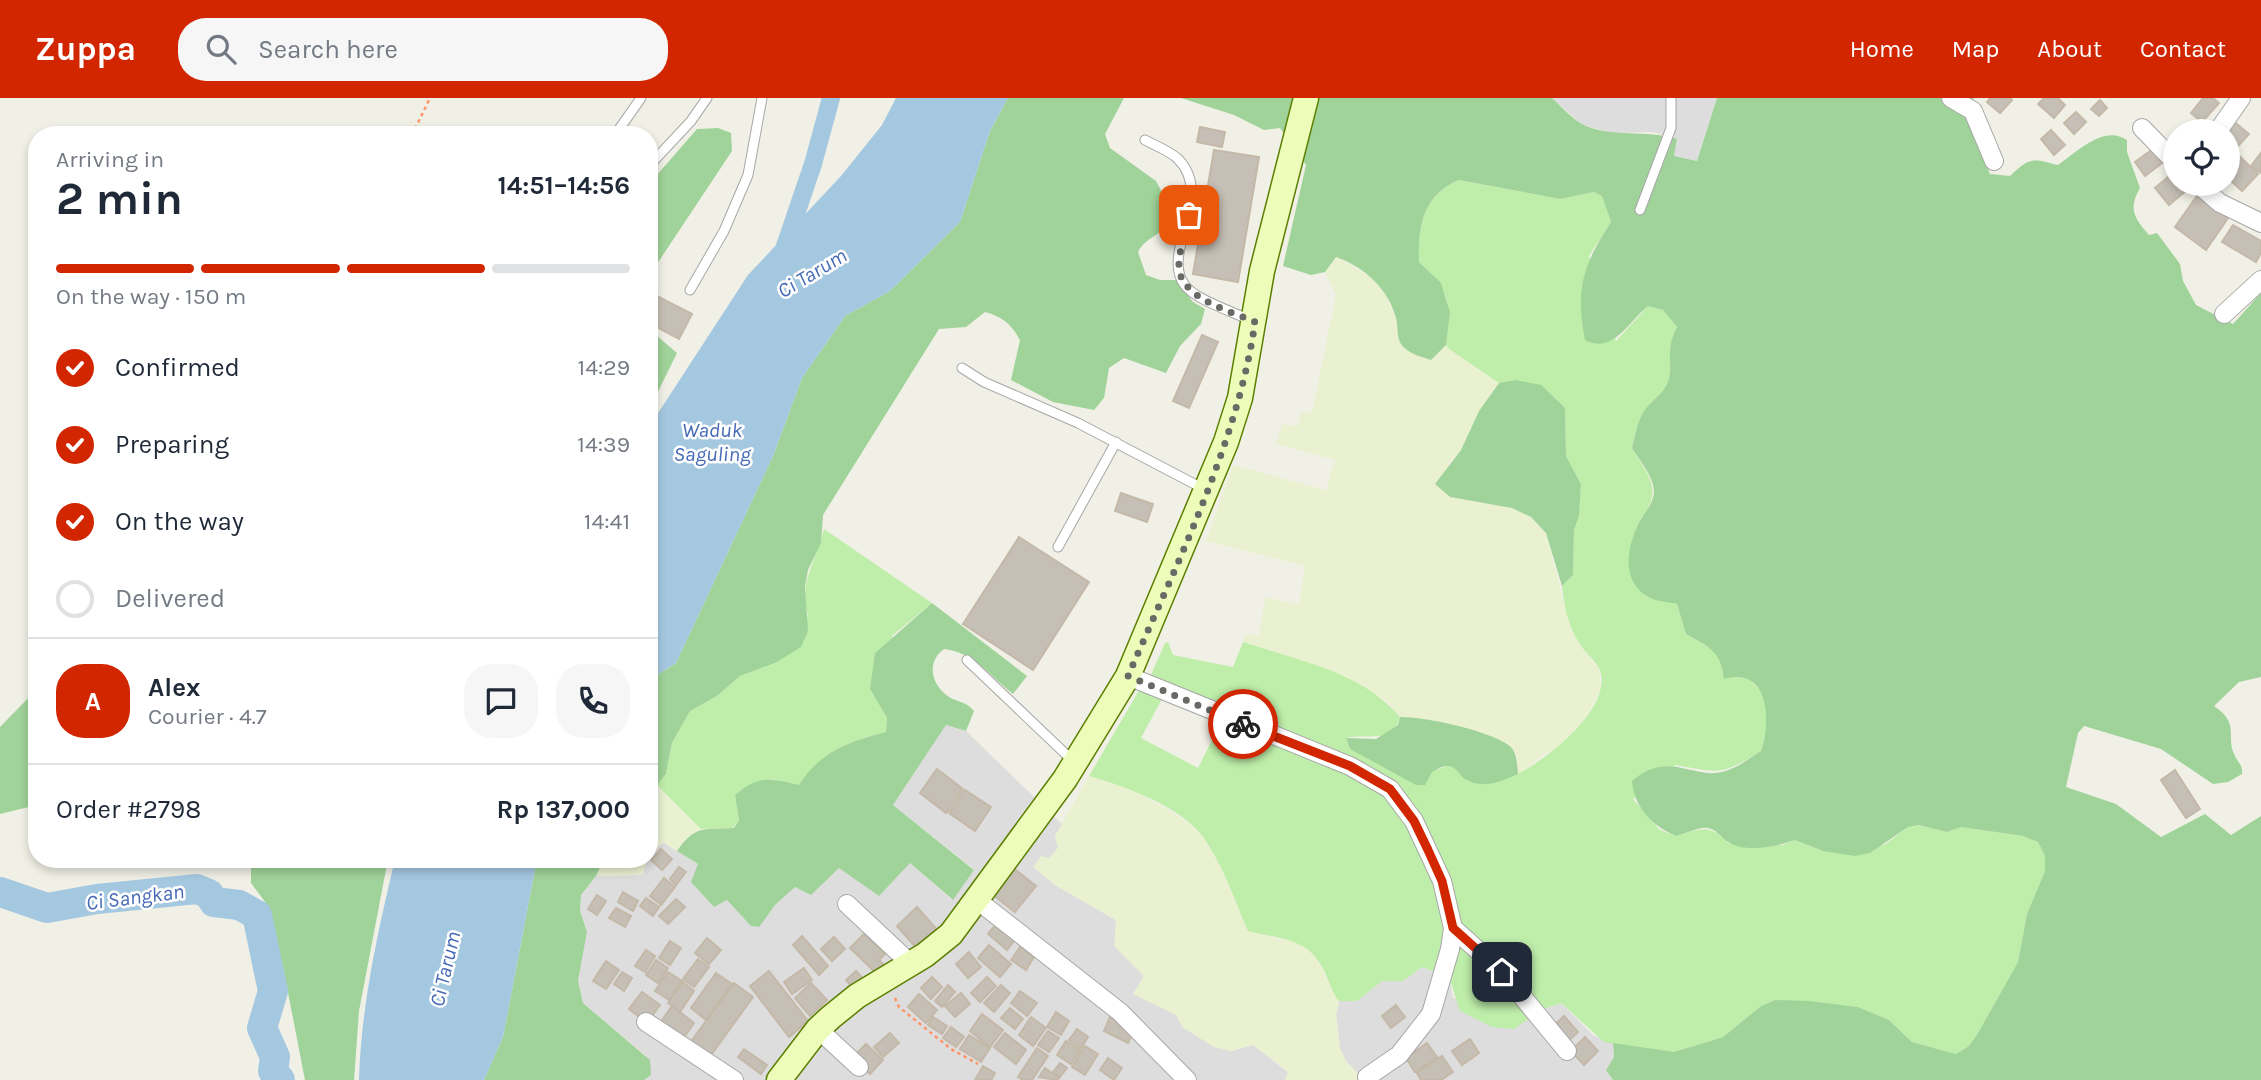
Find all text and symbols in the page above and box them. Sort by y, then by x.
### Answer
search box [178,18,668,81]
text: Zuppa [35,30,136,68]
icon: search [202,30,240,68]
text: Search here [258,34,398,65]
text: Home [1850,35,1914,63]
text: Map [1952,35,1999,63]
text: About [2037,35,2102,63]
text: Contact [2140,35,2226,63]
map controls [2163,119,2240,196]
button: locate [2163,119,2240,196]
text: Arriving in [56,146,164,173]
text: 14:51–14:56 [498,170,630,201]
text: 2 min [56,172,183,226]
pin [1159,185,1219,245]
icon: bag [1170,196,1208,234]
water label: Ci Tarum [773,243,851,303]
text: On the way · 150 m [56,283,246,310]
icon: check [56,349,94,387]
text: Confirmed [115,352,240,383]
text: 14:29 [578,354,630,381]
water label: Waduk Saguling [673,418,752,466]
icon: check [56,426,94,464]
text: Preparing [115,429,229,460]
text: 14:39 [577,431,630,458]
icon: check [56,503,94,541]
text: On the way [115,506,244,537]
text: 14:41 [584,508,630,535]
text: Delivered [115,583,225,614]
button: chat [464,664,538,738]
button: phone [556,664,630,738]
text: Alex [148,672,200,703]
text: A [85,686,101,717]
courier [1208,689,1278,759]
text: Courier · 4.7 [148,703,267,730]
icon: bike [1224,705,1262,743]
text: Order #2798 [56,794,201,825]
text: Rp 137,000 [497,794,630,825]
water label: Ci Sangkan [85,879,185,915]
water label: Ci Tarum [425,929,465,1009]
pin [1472,942,1532,1002]
icon: home [1483,953,1521,991]

